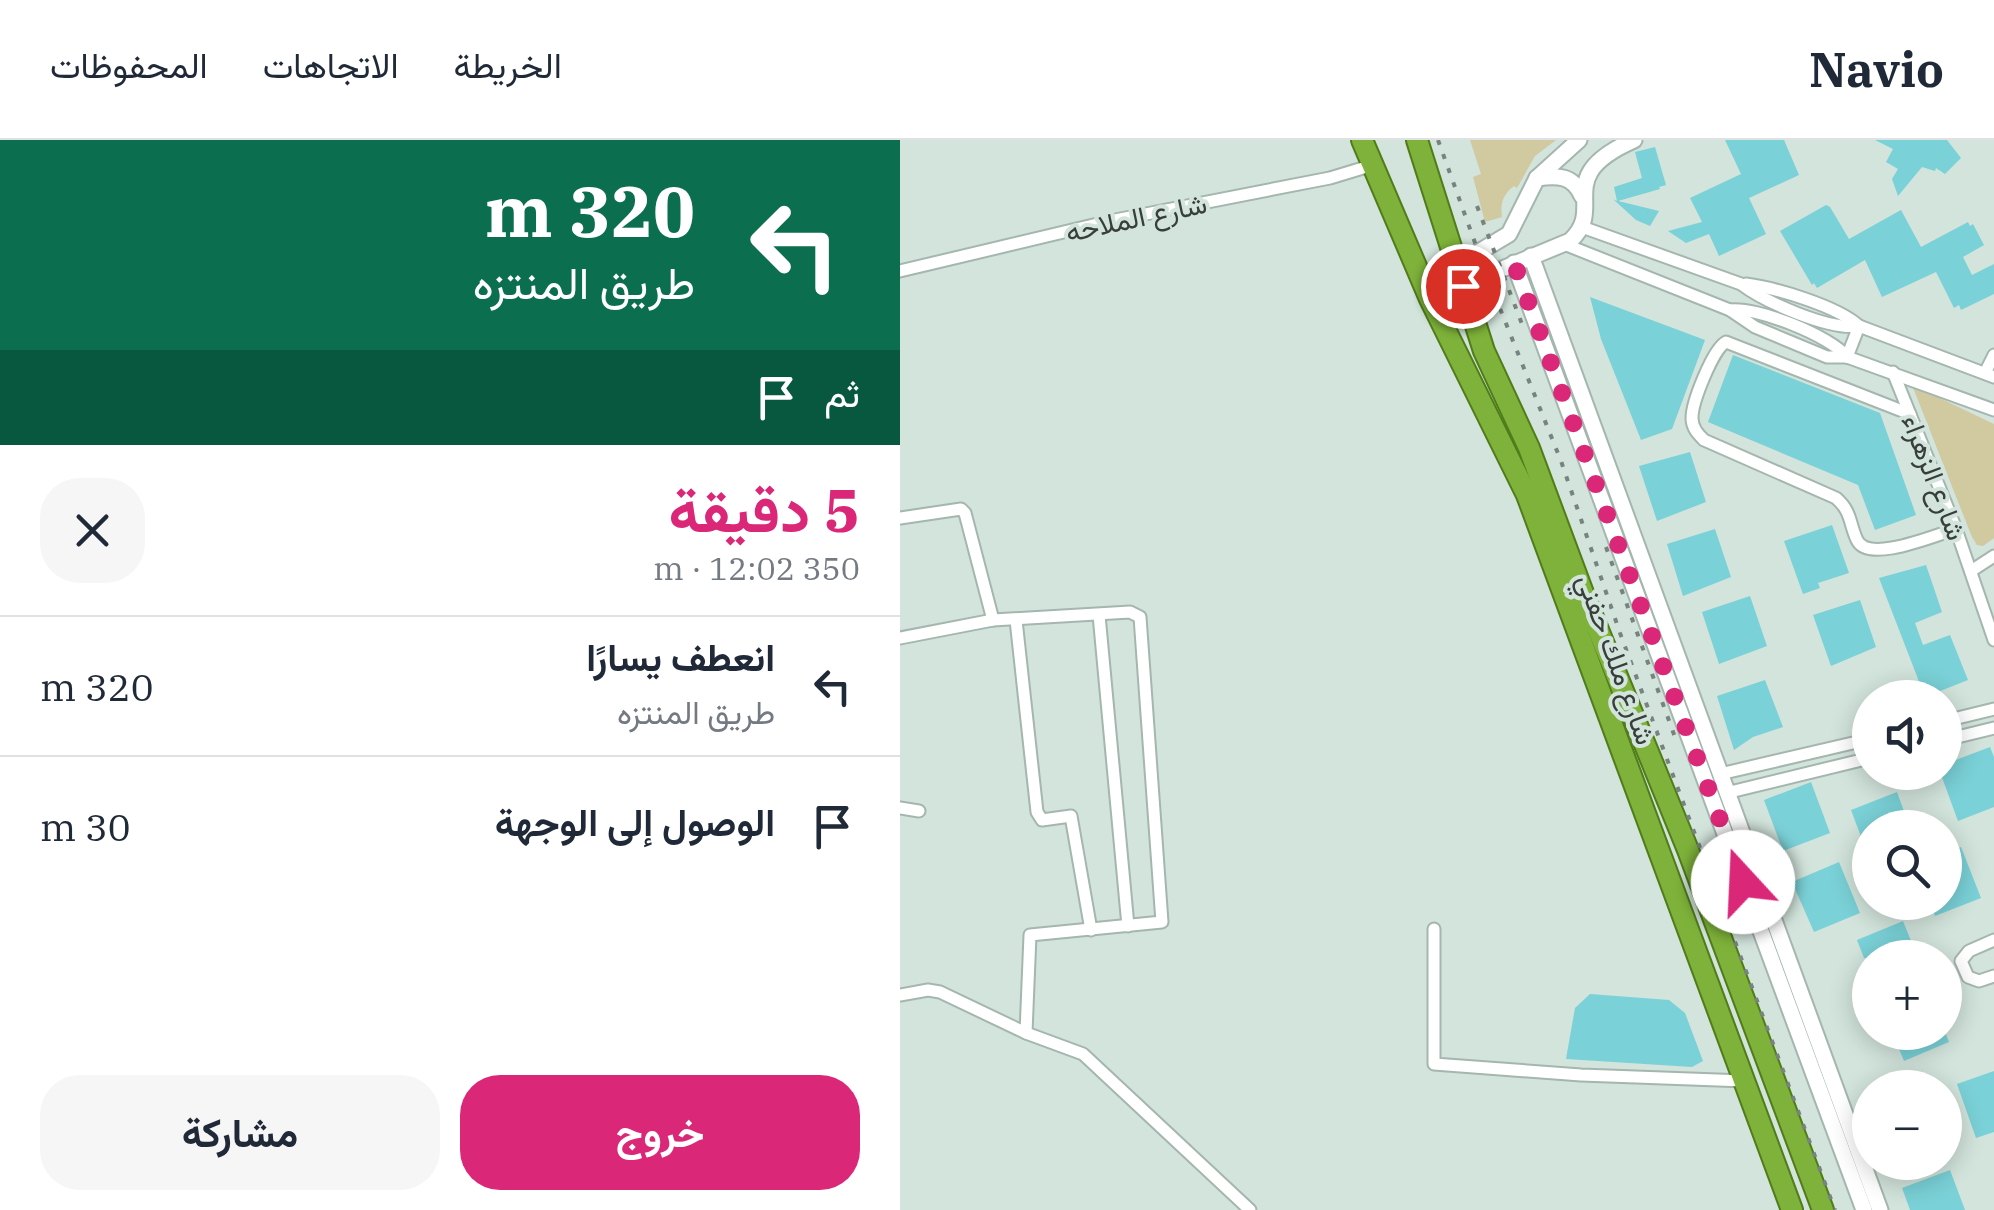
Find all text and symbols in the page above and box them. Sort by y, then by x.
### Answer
text: Navio [1809,38,1944,100]
text: المحفوظات [50,42,208,88]
text: الاتجاهات [263,42,399,88]
text: الخريطة [454,42,562,88]
text: 320 m [485,165,695,256]
icon: left [730,180,860,310]
street label: شارع الملاحه [1062,184,1210,251]
pin [1421,244,1506,329]
text: طريق المنتزه [473,253,695,311]
icon: arrive [1436,259,1491,314]
text: ثم [824,368,860,417]
icon: arrive [749,370,804,425]
street label: شارع الزهراء [1893,409,1976,546]
text: 5 دقيقة [669,470,860,549]
button: close [40,478,145,583]
text: 350 m · 12:02 [653,547,860,589]
street label: شارع ملك حفني [1564,569,1665,751]
text: انعطف يسارًا [586,632,775,681]
icon: left [805,659,860,714]
text: 320 m [40,662,153,711]
map controls [1852,680,1962,1180]
button: sound [1852,680,1962,790]
text: طريق المنتزه [617,691,775,733]
text: الوصول إلى الوجهة [495,797,775,846]
icon: arrive [805,799,860,854]
text: 30 m [40,802,131,851]
button: search [1852,810,1962,920]
position arrow [1691,830,1795,934]
button: + [1852,940,1962,1050]
button: − [1852,1070,1962,1180]
button: مشاركة [40,1075,440,1190]
button: خروج [460,1075,860,1190]

